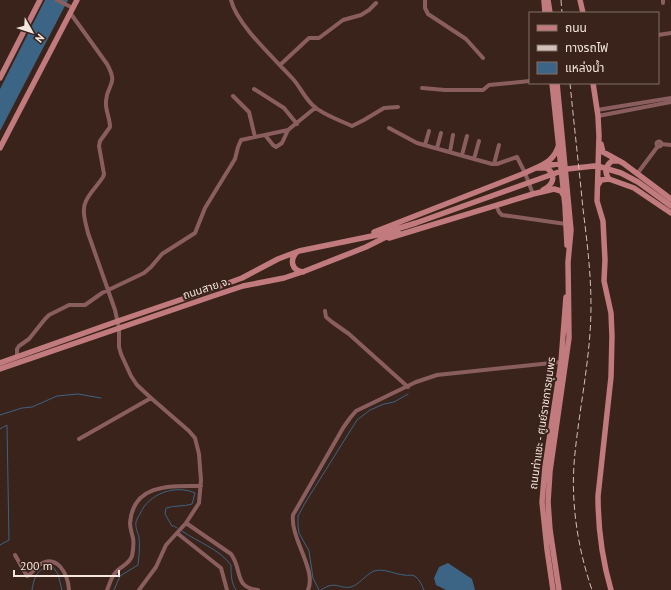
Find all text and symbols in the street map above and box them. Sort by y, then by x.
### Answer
north arrow [12,12,52,52]
legend [529,12,659,84]
text: ถนน [565,20,587,35]
text: N [32,31,47,46]
text: ทางรถไฟ [565,40,608,55]
text: แหล่งน้ำ [565,59,604,75]
street label: ถนนสาย จ. [181,274,231,302]
street label: ถนนท่าแซะ - ศูนย์ราชการชุมพร [526,356,558,490]
scale bar [14,552,119,578]
text: 200 m [20,558,53,573]

